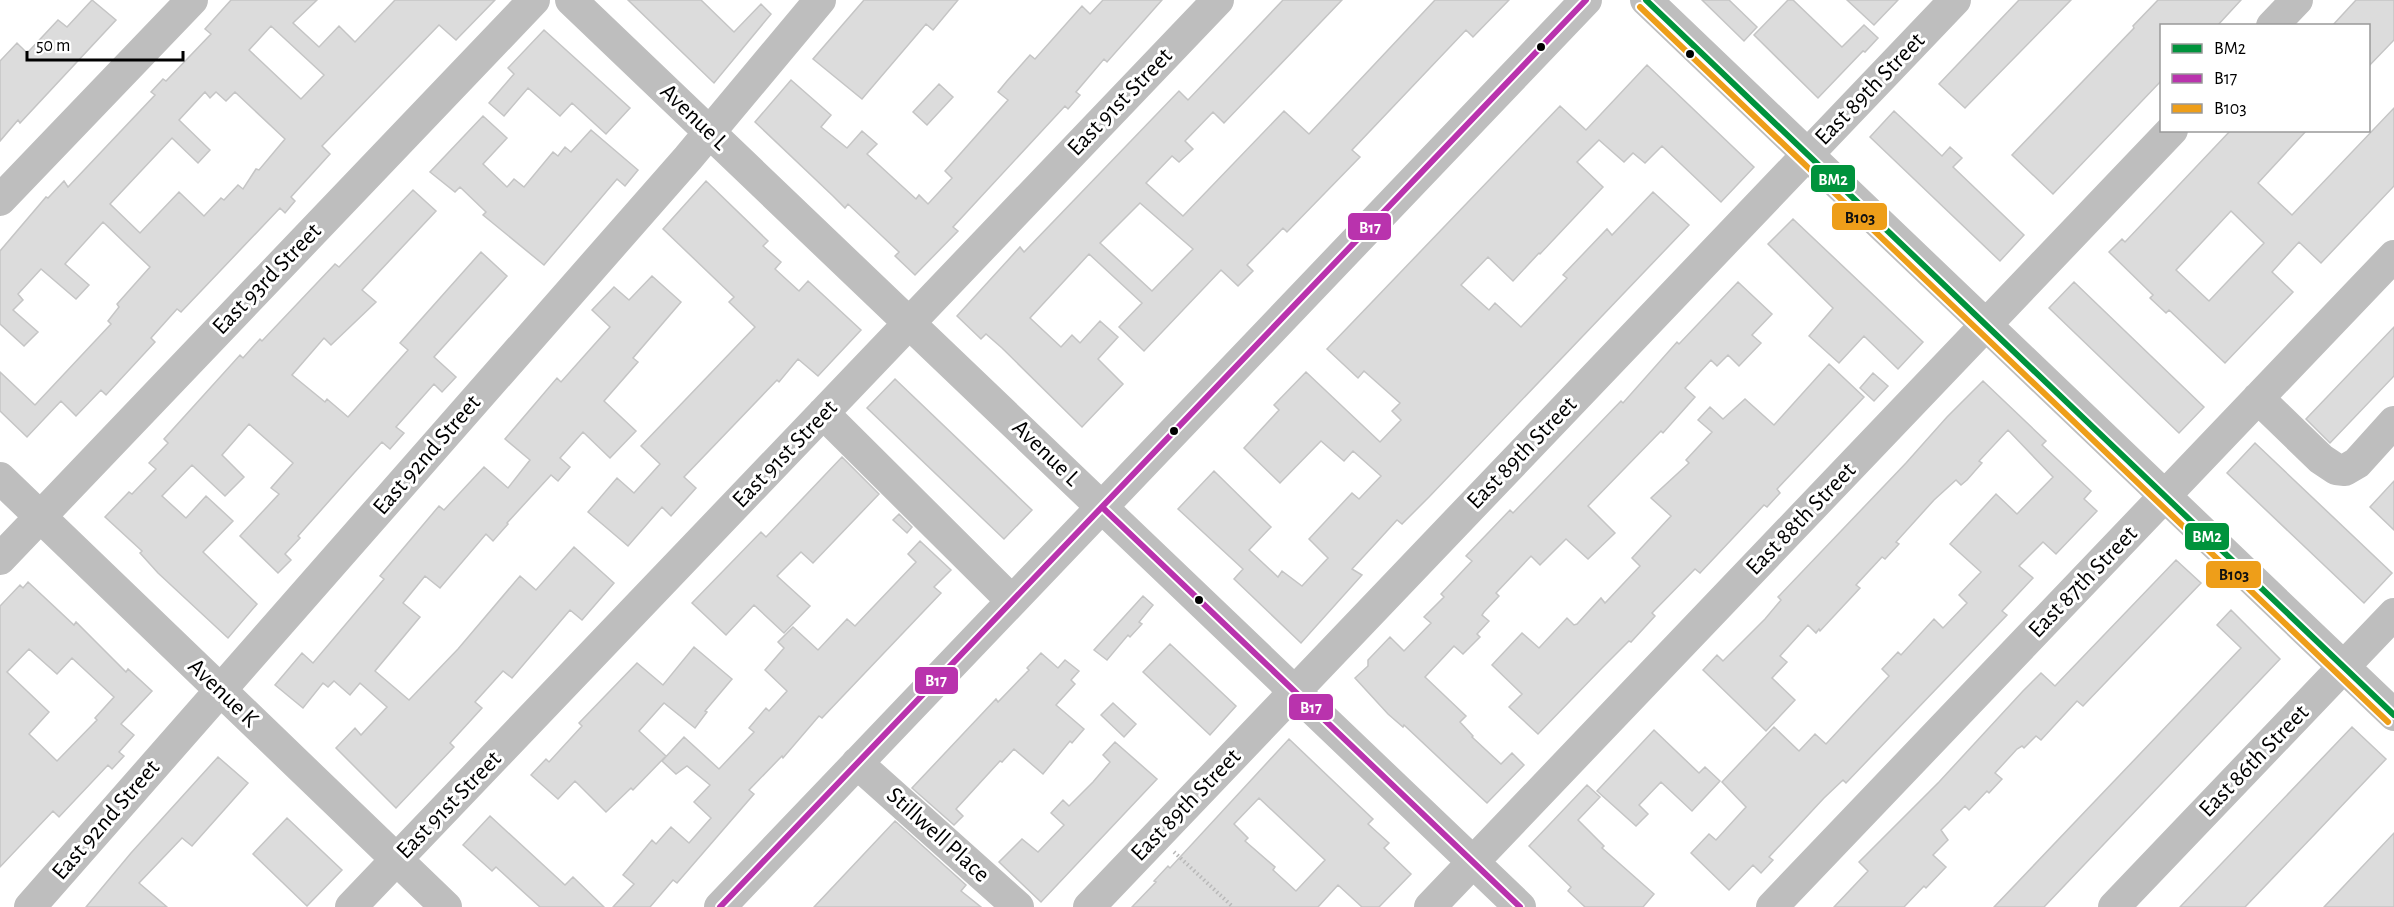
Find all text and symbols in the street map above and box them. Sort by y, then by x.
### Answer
scale bar [27,24,183,62]
legend [2160,24,2370,132]
street label: East 89th Street [1811,28,1930,150]
text: 50 m [36,37,70,55]
text: BM2 [2214,40,2246,58]
unlabelled marker [1535,41,1547,53]
street label: East 91st Street [1063,43,1177,160]
unlabelled marker [1684,48,1696,60]
text: B17 [2214,70,2237,88]
street label: Avenue L [655,79,733,155]
text: B103 [2214,100,2247,118]
line badge: BM2 [1810,164,1856,193]
text: BM2 [1818,172,1848,188]
line badge: B103 [1831,202,1888,231]
text: B103 [1845,210,1875,226]
line badge: B17 [1347,212,1392,241]
street label: East 93rd Street [208,218,326,339]
text: B17 [1359,220,1381,236]
street label: East 92nd Street [369,390,486,520]
street label: East 89th Street [1463,392,1582,514]
street label: East 91st Street [728,395,842,512]
street label: Avenue L [1007,415,1085,491]
unlabelled marker [1168,425,1180,437]
street label: East 88th Street [1742,458,1861,580]
street label: East 87th Street [2024,521,2142,642]
line badge: BM2 [2184,522,2230,551]
text: BM2 [2192,529,2222,545]
line badge: B103 [2205,560,2262,589]
text: B103 [2219,567,2249,583]
unlabelled marker [1193,594,1205,606]
street label: Avenue K [183,654,263,732]
line badge: B17 [914,666,959,695]
text: B17 [925,673,947,689]
line badge: B17 [1288,693,1334,721]
text: B17 [1300,700,1322,716]
street label: East 86th Street [2195,700,2314,822]
street label: East 89th Street [1127,744,1246,866]
street label: East 91st Street [392,746,506,863]
street label: East 92nd Street [48,755,165,885]
street label: Stillwell Place [882,783,994,887]

